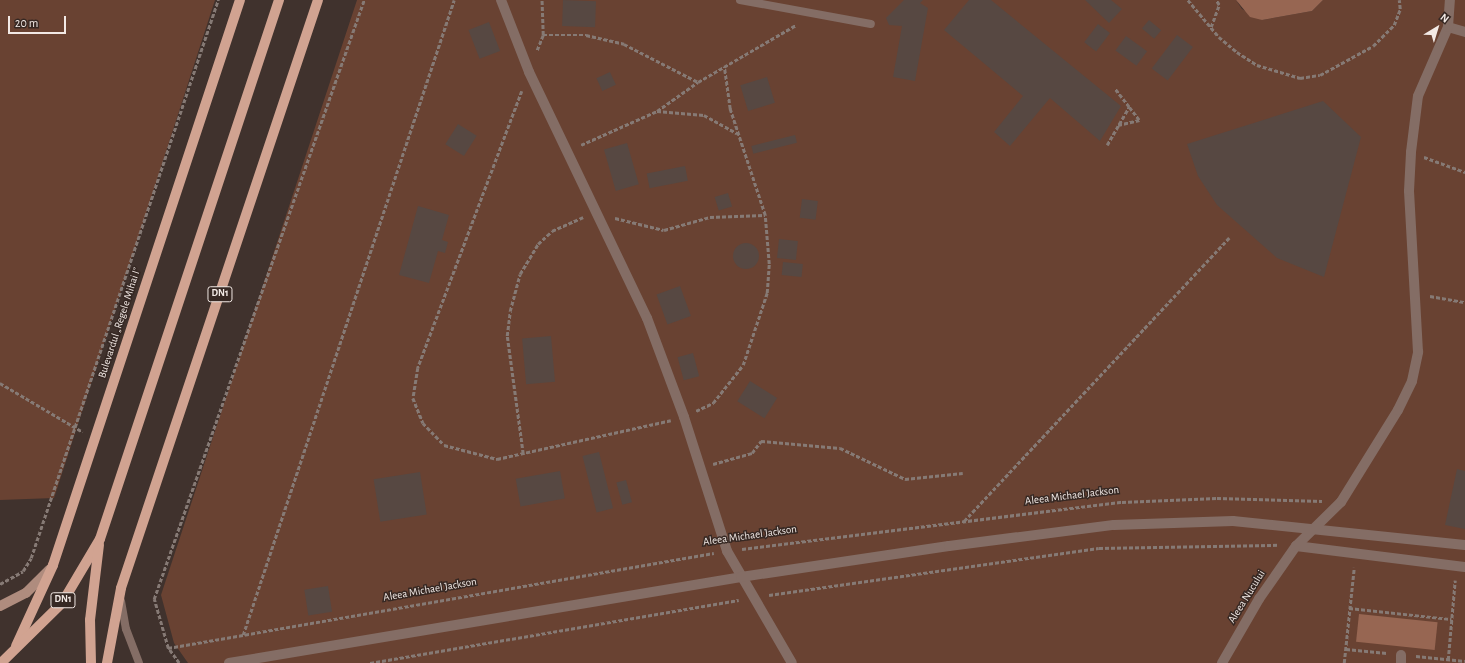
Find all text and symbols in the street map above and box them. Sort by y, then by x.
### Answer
scale bar [10,8,68,34]
north arrow [1417,8,1457,48]
text: N [1438,11,1451,25]
text: 20 m [15,17,38,29]
street label: Bulevardul „Regele Mihai I” [96,266,144,380]
road number: DN1 [207,286,233,302]
street label: Aleea Michael Jackson [1024,484,1120,508]
street label: Aleea Michael Jackson [702,523,798,549]
street label: Aleea Nucului [1226,568,1268,626]
street label: Aleea Michael Jackson [382,575,478,605]
road number: DN1 [50,592,76,608]

